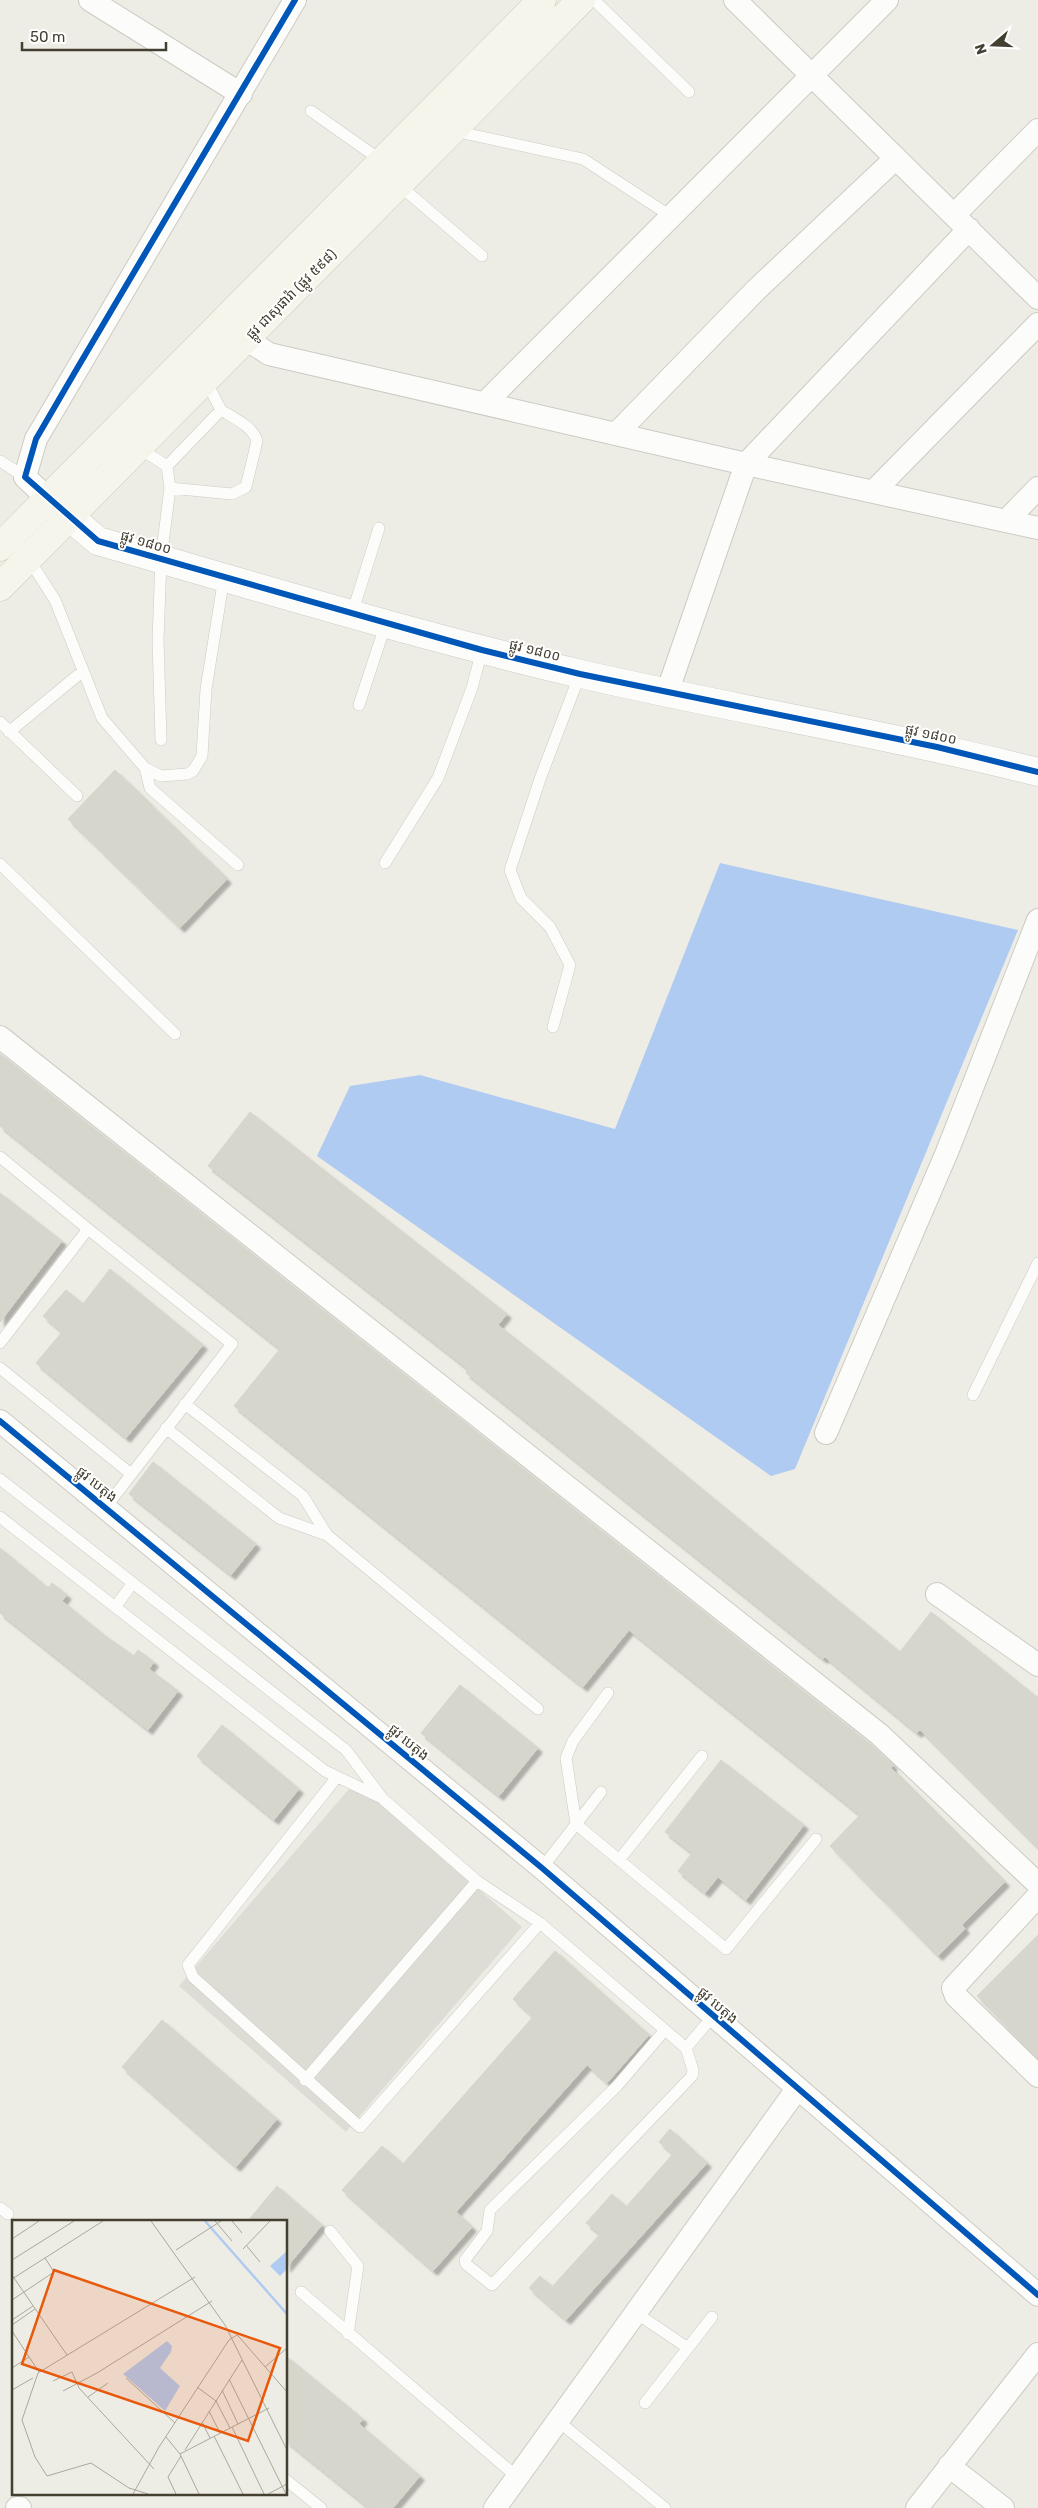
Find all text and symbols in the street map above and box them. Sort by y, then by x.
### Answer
scale bar [22,20,166,52]
north arrow [968,20,1018,70]
text: 50 m [30,28,65,46]
text: N [972,42,991,57]
street label: ផ្លូវ ជាសុផារ៉ា (ផ្លូវ ៥៩៨) [243,246,342,345]
street label: ផ្លូវ ១៨០០ [117,527,173,561]
street label: ផ្លូវ ១៨០០ [507,636,562,668]
street label: ផ្លូវ ១៨០០ [903,721,958,751]
street label: ផ្លូវ បេតុង [71,1463,121,1508]
street label: ផ្លូវ បេតុង [383,1721,432,1767]
street label: ផ្លូវ បេតុង [692,1983,741,2030]
inset map [12,2220,288,2496]

